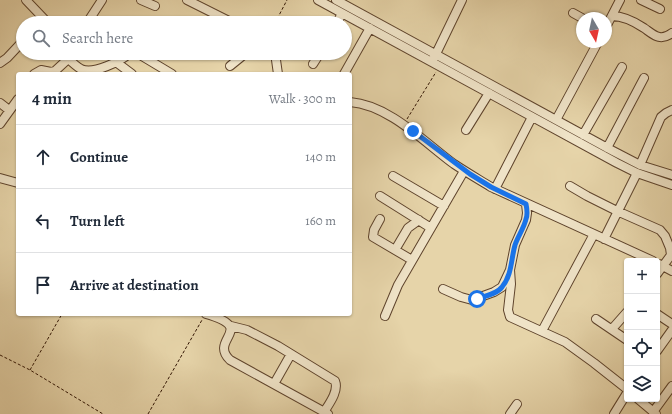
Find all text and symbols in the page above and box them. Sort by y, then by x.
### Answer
north arrow [576,12,612,48]
search box [16,16,352,60]
icon: search [30,27,52,49]
text: Search here [62,28,133,48]
text: 4 min [32,87,72,110]
text: Walk · 300 m [269,90,336,107]
route end [404,122,422,140]
icon: ahead [32,146,54,168]
text: Continue [70,147,128,167]
text: 140 m [305,148,336,165]
icon: left [32,210,54,232]
text: Turn left [70,211,125,231]
text: 160 m [305,212,336,229]
map controls [624,258,660,402]
button: + [624,258,660,294]
icon: arrive [32,274,54,296]
text: Arrive at destination [70,275,199,295]
route start [468,290,486,308]
button: − [624,294,660,330]
button: locate [624,330,660,366]
button: layers [624,366,660,402]

